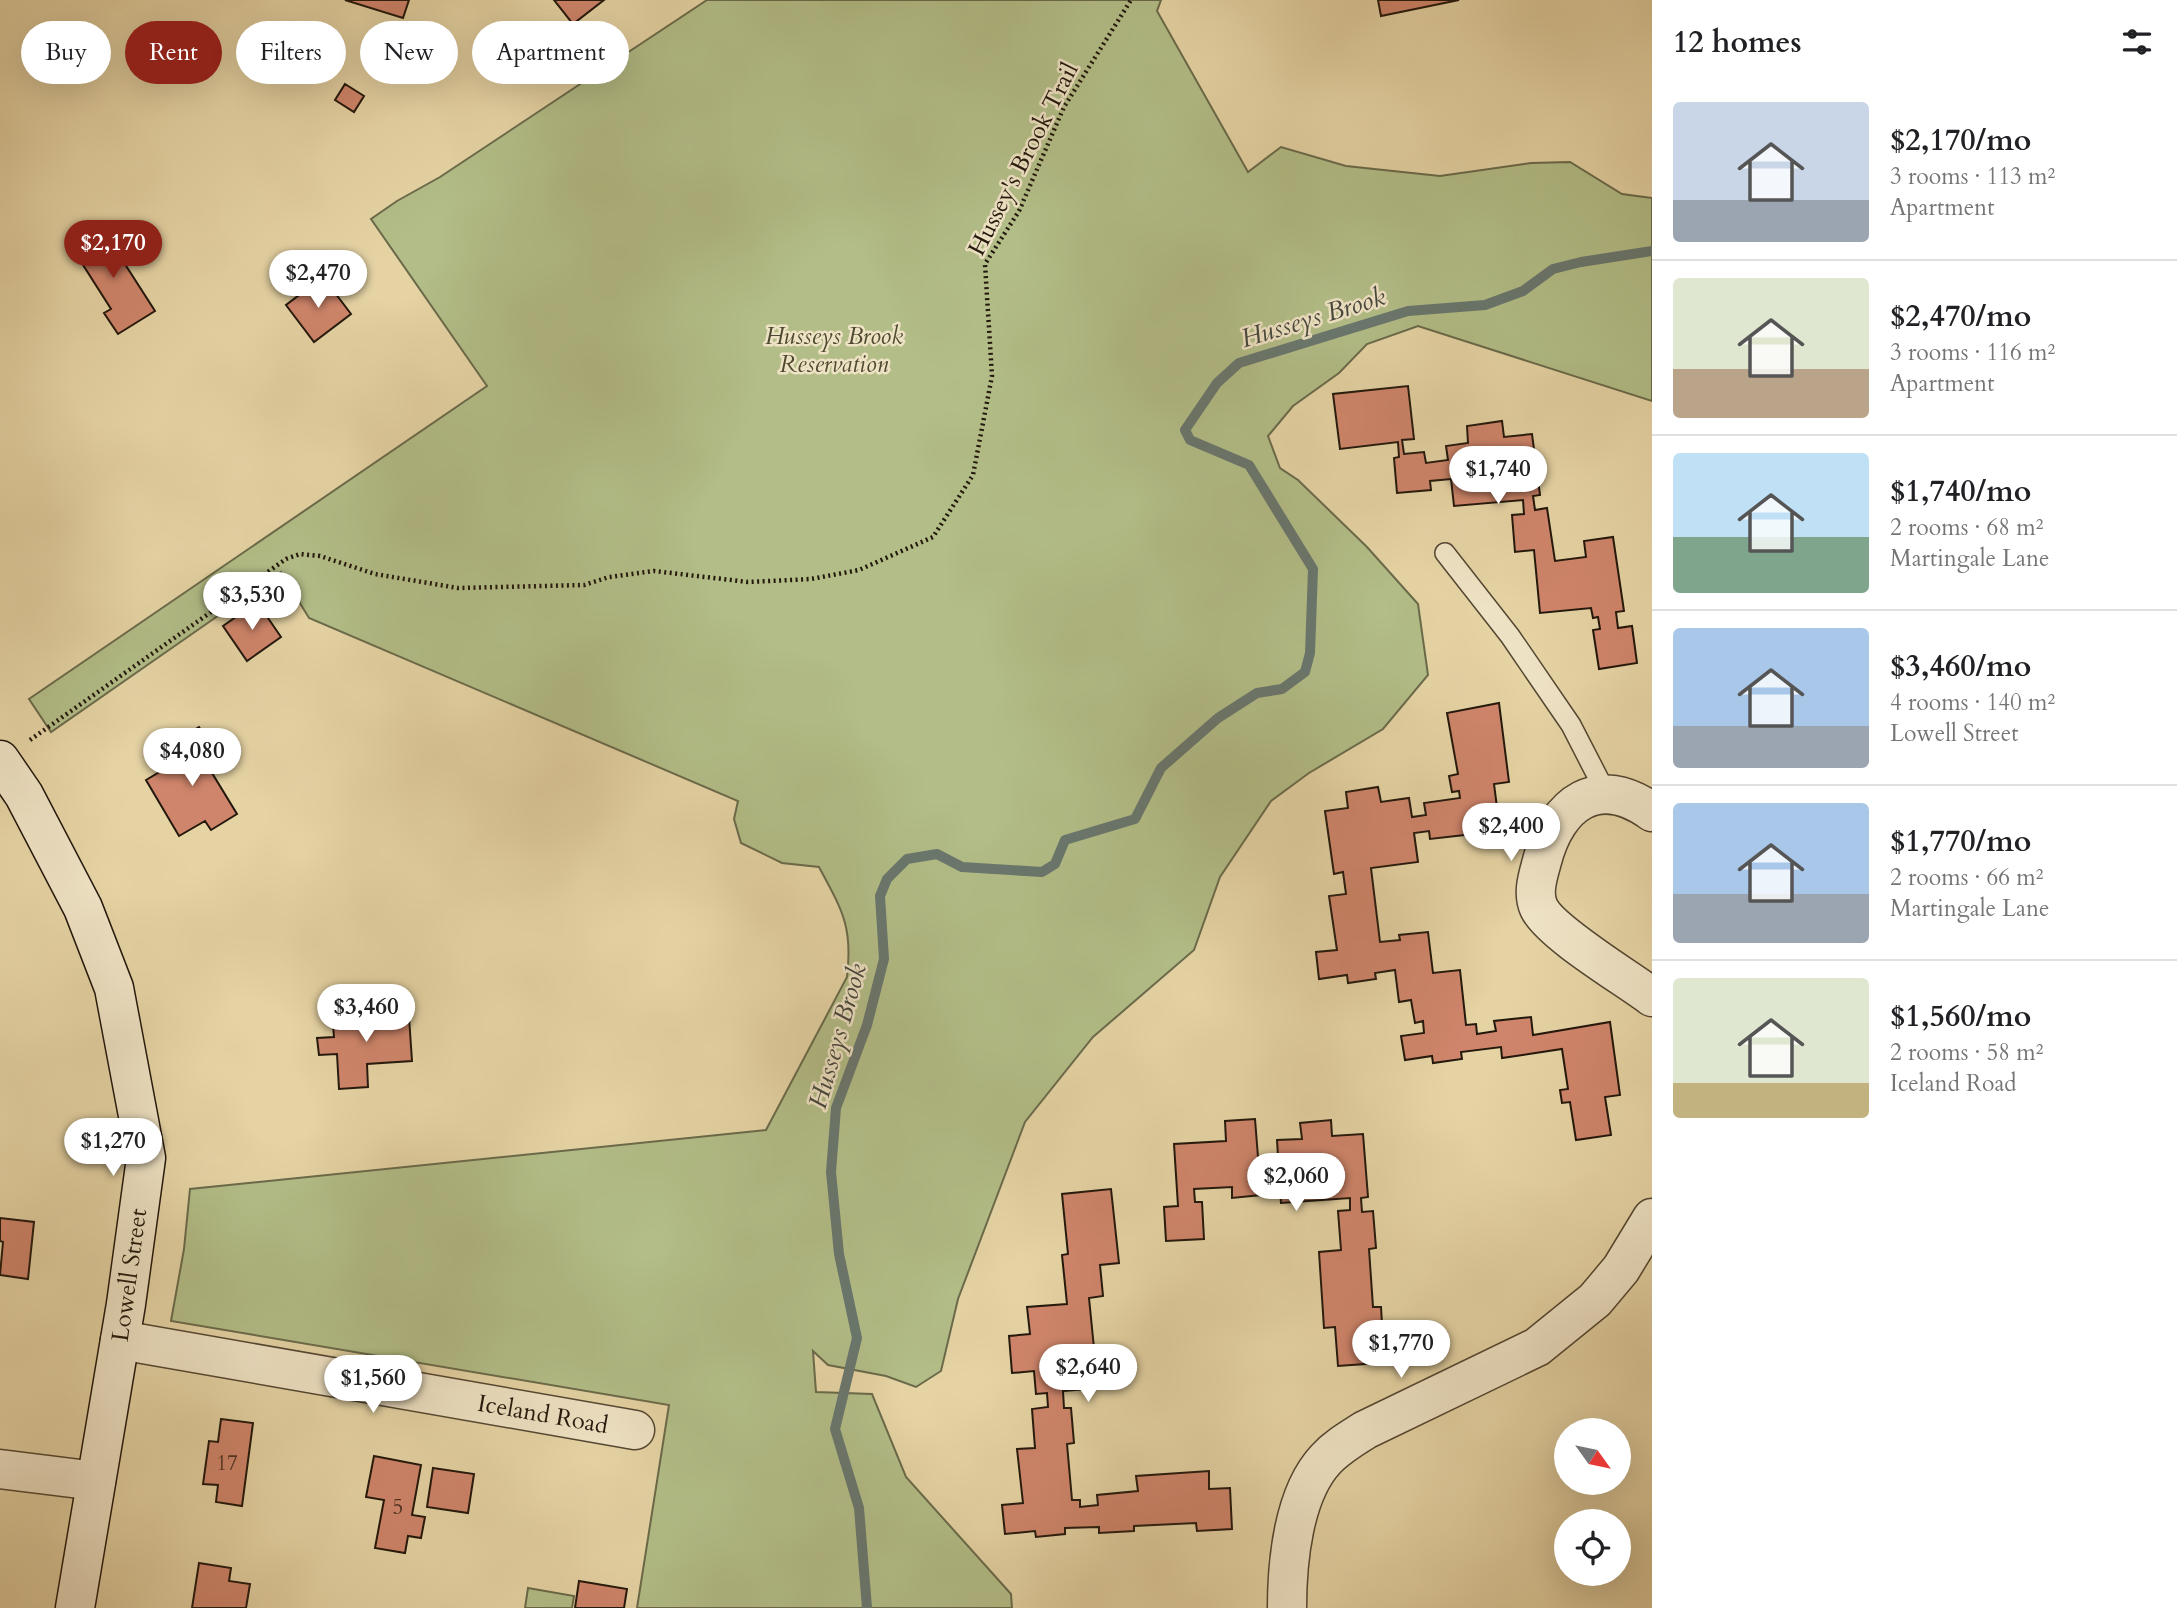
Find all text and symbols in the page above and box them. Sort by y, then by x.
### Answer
chip: Buy [21,21,111,84]
chip: Rent [125,21,222,84]
chip: Filters [236,21,346,84]
chip: New [360,21,458,84]
chip: Apartment [472,21,629,84]
text: 12 homes [1673,22,1802,63]
icon: filters [2118,23,2156,61]
street label: Hussey's Brook Trail [960,57,1086,261]
text: $2,170/mo [1890,120,2031,161]
icon: home [1729,130,1813,214]
text: 3 rooms · 113 m² [1890,161,2055,192]
text: Apartment [1890,192,1994,223]
pin: $2,170 [56,220,170,280]
text: $2,170 [80,227,146,258]
pin: $2,470 [261,250,375,310]
text: $2,470 [285,257,351,288]
water label: Husseys Brook [1237,279,1390,356]
text: $2,470/mo [1890,296,2031,337]
icon: home [1729,306,1813,390]
park label: Husseys Brook Reservation [765,320,903,381]
text: 3 rooms · 116 m² [1890,337,2055,368]
text: Apartment [1890,368,1994,399]
pin: $1,740 [1441,447,1555,506]
text: $1,740 [1465,453,1531,484]
text: $1,740/mo [1890,471,2031,512]
icon: home [1729,481,1813,565]
text: 2 rooms · 68 m² [1890,512,2043,543]
text: Martingale Lane [1890,543,2049,574]
pin: $3,530 [195,572,309,632]
text: $3,530 [219,579,285,610]
text: $3,460/mo [1890,646,2031,687]
icon: home [1729,656,1813,740]
text: 4 rooms · 140 m² [1890,687,2055,718]
text: Lowell Street [1890,718,2018,749]
pin: $4,080 [135,728,249,788]
text: $4,080 [159,735,225,766]
pin: $2,400 [1454,804,1568,863]
text: $2,400 [1478,810,1544,841]
text: $1,770/mo [1890,821,2031,862]
icon: home [1729,831,1813,915]
text: 2 rooms · 66 m² [1890,862,2043,893]
text: Martingale Lane [1890,893,2049,924]
water label: Husseys Brook [800,959,875,1113]
pin: $3,460 [309,984,423,1044]
text: $3,460 [333,991,399,1022]
text: $1,560/mo [1890,996,2031,1037]
icon: home [1729,1006,1813,1090]
text: 2 rooms · 58 m² [1890,1037,2043,1068]
text: Iceland Road [1890,1068,2017,1099]
pin: $1,270 [56,1118,170,1178]
text: $1,270 [80,1125,146,1156]
pin: $2,060 [1239,1154,1353,1213]
text: $2,060 [1263,1160,1329,1191]
street label: Lowell Street [104,1206,155,1344]
pin: $1,770 [1344,1320,1458,1380]
text: $1,770 [1368,1327,1434,1358]
pin: $2,640 [1031,1344,1145,1404]
text: $2,640 [1055,1351,1121,1382]
pin: $1,560 [316,1356,430,1415]
text: $1,560 [340,1362,406,1393]
street label: Iceland Road [475,1387,611,1442]
north arrow [1554,1418,1631,1494]
map controls [1554,1418,1631,1586]
house number: 17 [216,1449,238,1478]
house number: 5 [393,1493,403,1522]
button: locate [1554,1509,1631,1586]

